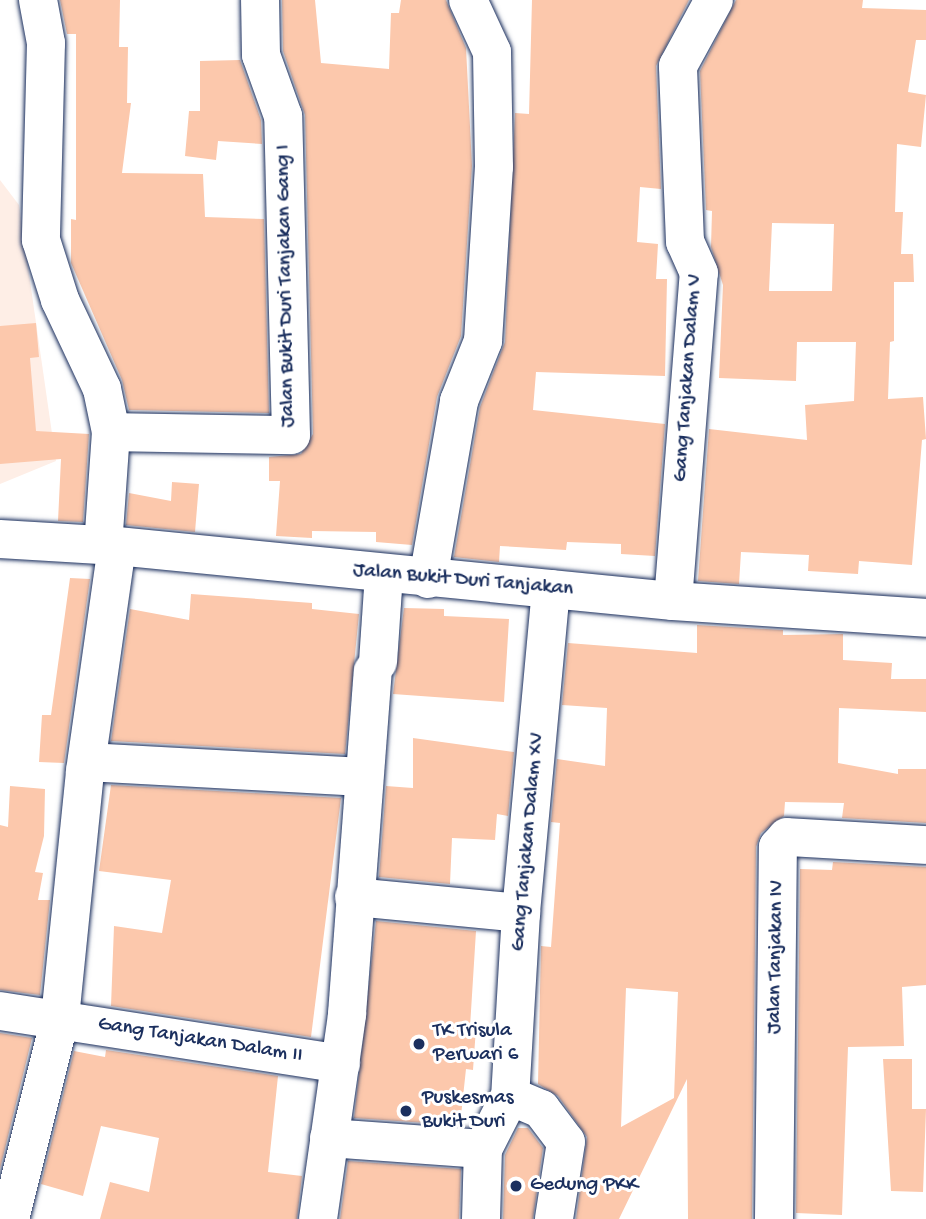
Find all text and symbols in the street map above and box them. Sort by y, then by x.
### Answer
street label: Jalan Bukit Duri Tanjakan Gang I [272,144,302,428]
street label: Gang Tanjakan Dalam V [669,273,709,483]
street label: Jalan Bukit Duri Tanjakan [352,559,574,603]
street label: Gang Tanjakan Dalam XV [507,732,551,952]
street label: Jalan Tanjakan IV [763,880,791,1034]
street label: Gang Tanjakan Dalam II [96,1012,304,1070]
place label: TK Trisula Perwari 6 [433,1019,518,1069]
marker: TK Trisula Perwari 6 [411,1036,427,1052]
place label: Puskesmas Bukit Duri [422,1086,513,1136]
marker: Puskesmas Bukit Duri [396,1101,416,1121]
place label: Gedung PKK [530,1173,638,1199]
marker: Gedung PKK [508,1178,524,1194]

